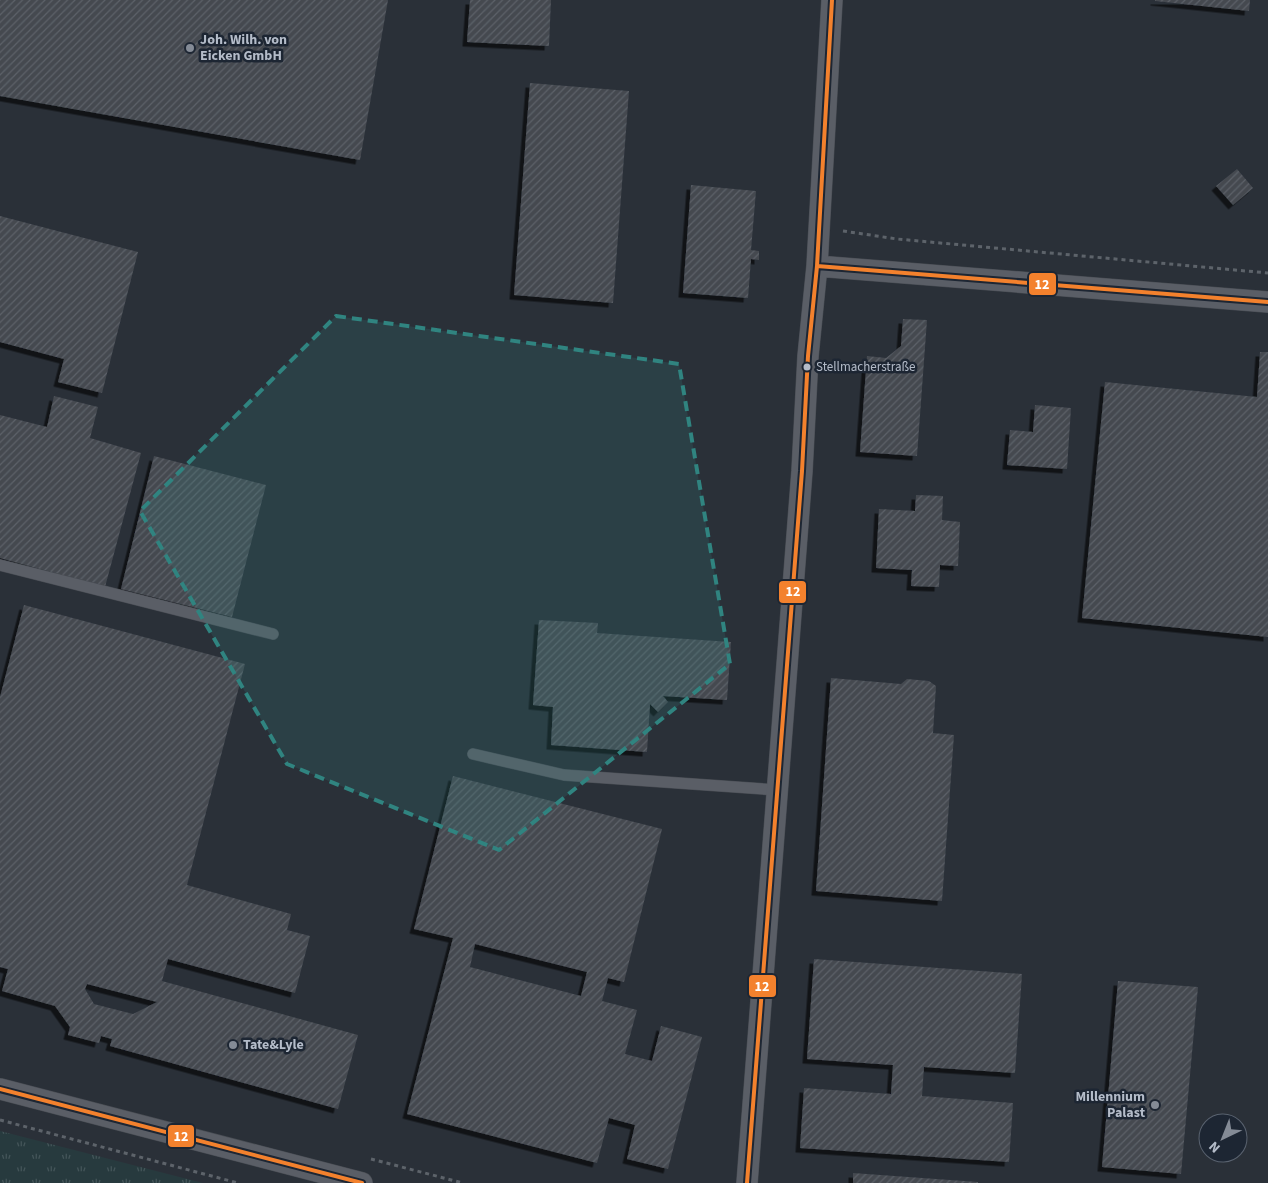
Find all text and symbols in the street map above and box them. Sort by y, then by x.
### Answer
place label: Joh. Wilh. von Eicken GmbH [200,30,287,66]
marker: Joh. Wilh. von Eicken GmbH [184,42,196,54]
line badge: 12 [1028,272,1057,296]
text: 12 [1035,275,1049,295]
place label: Stellmacherstraße [816,358,915,376]
marker: Stellmacherstraße [802,362,812,372]
line badge: 12 [778,580,807,604]
text: 12 [786,582,800,602]
line badge: 12 [748,974,777,998]
text: 12 [755,977,769,997]
place label: Tate&Lyle [243,1035,304,1055]
marker: Tate&Lyle [227,1039,239,1051]
place label: Millennium Palast [1075,1087,1146,1123]
marker: Millennium Palast [1149,1099,1161,1111]
north arrow [1198,1113,1248,1163]
line badge: 12 [167,1124,195,1148]
text: 12 [174,1127,188,1147]
text: N [1205,1136,1225,1157]

